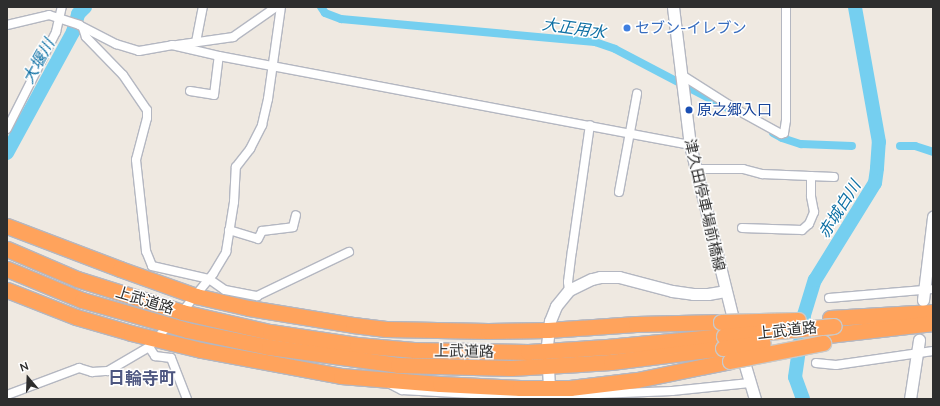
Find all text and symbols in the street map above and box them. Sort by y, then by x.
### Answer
water label: 大正用水 [541,14,607,42]
place label: セブン-イレブン [635,19,746,37]
marker: セブン-イレブン [622,23,632,33]
water label: 大堰川 [18,35,58,87]
place label: 原之郷入口 [697,101,772,119]
marker: 原之郷入口 [684,105,694,115]
street label: 津久田停車場前橋線 [681,137,729,273]
water label: 赤城白川 [814,177,864,241]
street label: 上武道路 [114,283,176,317]
street label: 上武道路 [756,318,818,342]
street label: 上武道路 [434,341,494,361]
north arrow [8,358,48,398]
text: N [18,359,30,375]
district label: 日輪寺町 [108,368,176,388]

